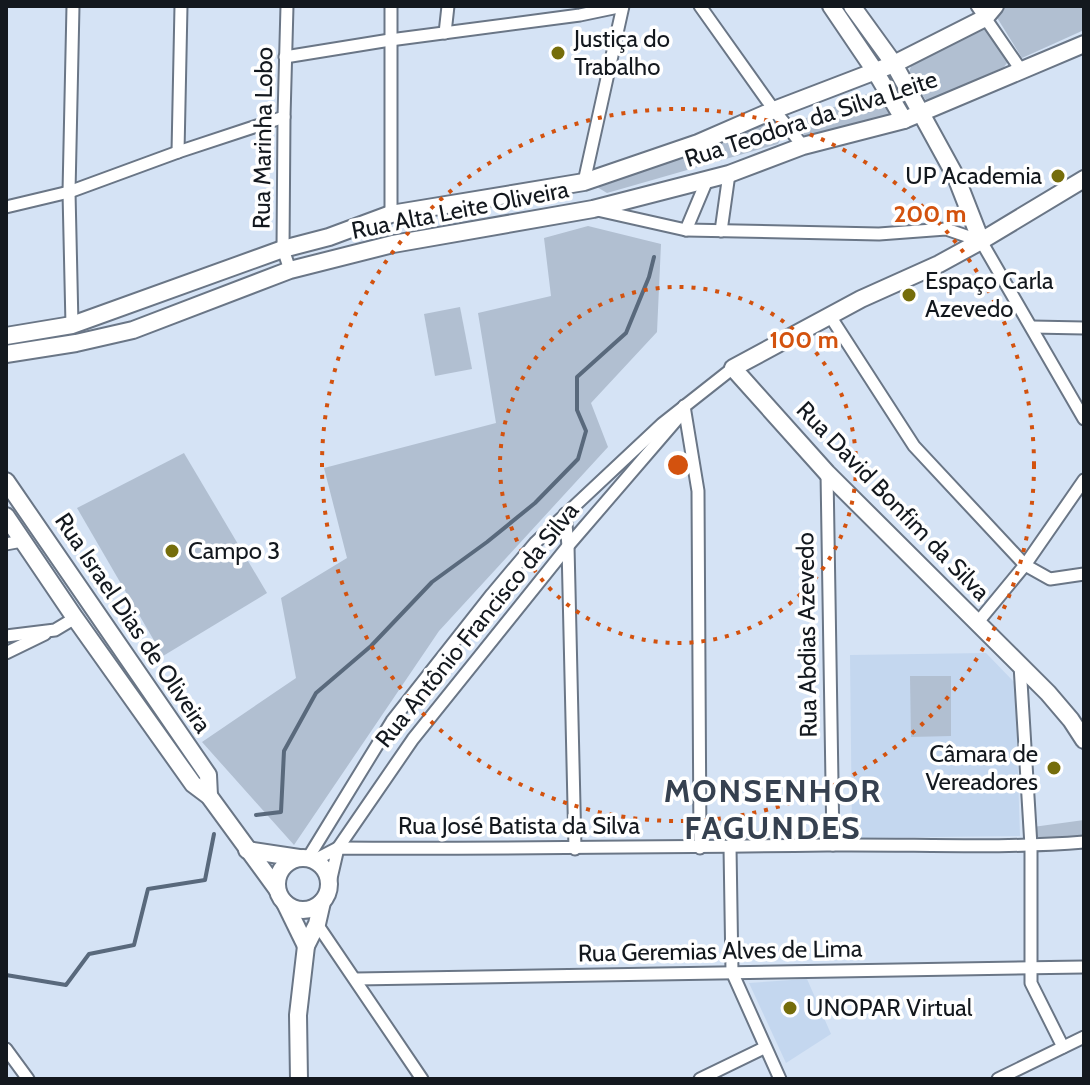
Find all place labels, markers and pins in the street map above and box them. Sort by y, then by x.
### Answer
place label: Justiça do Trabalho [573,24,670,81]
marker: Justiça do Trabalho [549,44,567,62]
place label: UP Academia [905,161,1042,190]
marker: UP Academia [1049,167,1067,185]
place label: Espaço Carla Azevedo [925,266,1054,323]
marker: Espaço Carla Azevedo [900,286,918,304]
centre of rings [664,451,692,479]
place label: Campo 3 [188,536,280,565]
marker: Campo 3 [163,542,181,560]
place label: Câmara de Vereadores [925,739,1038,796]
marker: Câmara de Vereadores [1045,759,1063,777]
place label: UNOPAR Virtual [806,993,973,1022]
marker: UNOPAR Virtual [781,999,799,1017]

